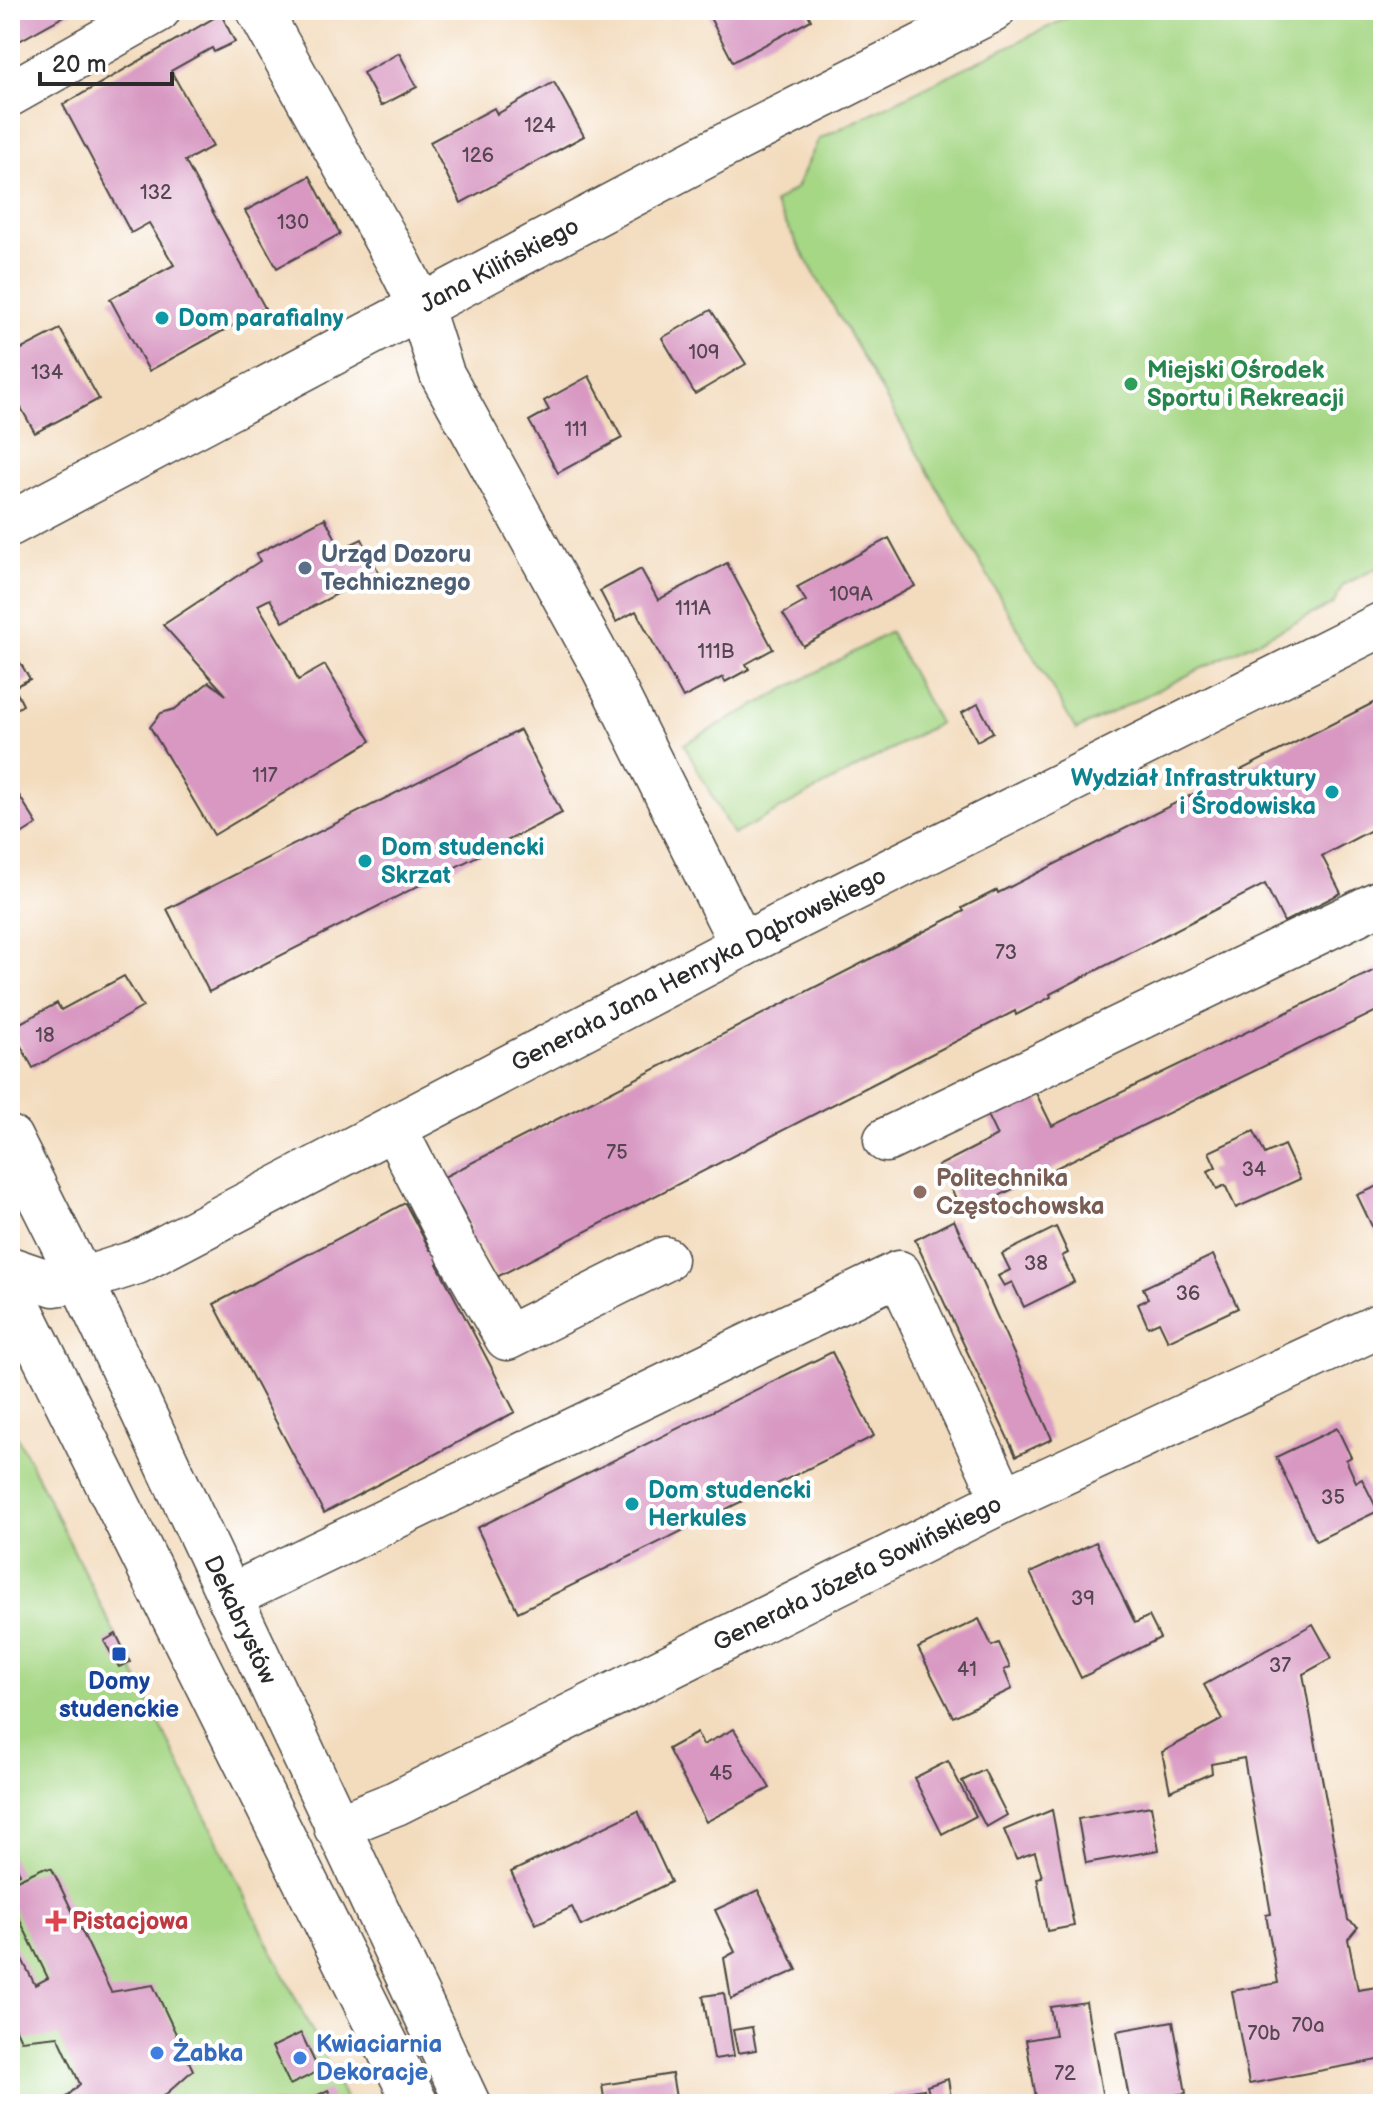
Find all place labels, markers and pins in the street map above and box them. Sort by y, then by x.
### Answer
place label: Dom parafialny [178,304,344,333]
marker: Dom parafialny [153,309,171,327]
place label: Miejski Ośrodek Sportu i Rekreacji [1147,356,1344,413]
marker: Miejski Ośrodek Sportu i Rekreacji [1122,375,1140,393]
place label: Urząd Dozoru Technicznego [321,540,471,597]
marker: Urząd Dozoru Technicznego [296,559,314,577]
place label: Wydział Infrastruktury i Środowiska [1071,764,1316,821]
marker: Wydział Infrastruktury i Środowiska [1323,783,1341,801]
place label: Dom studencki Skrzat [381,833,544,890]
marker: Dom studencki Skrzat [356,852,374,870]
place label: Politechnika Częstochowska [936,1164,1105,1221]
marker: Politechnika Częstochowska [911,1183,929,1201]
place label: Dom studencki Herkules [648,1476,811,1533]
marker: Dom studencki Herkules [623,1495,641,1513]
marker: Domy studenckie [110,1645,128,1663]
place label: Domy studenckie [59,1667,179,1724]
place label: Pistacjowa [72,1907,189,1936]
marker: Pistacjowa [47,1912,65,1930]
place label: Kwiaciarnia Dekoracje [316,2030,442,2087]
place label: Żabka [173,2037,244,2068]
marker: Żabka [148,2044,166,2062]
marker: Kwiaciarnia Dekoracje [291,2049,309,2067]

